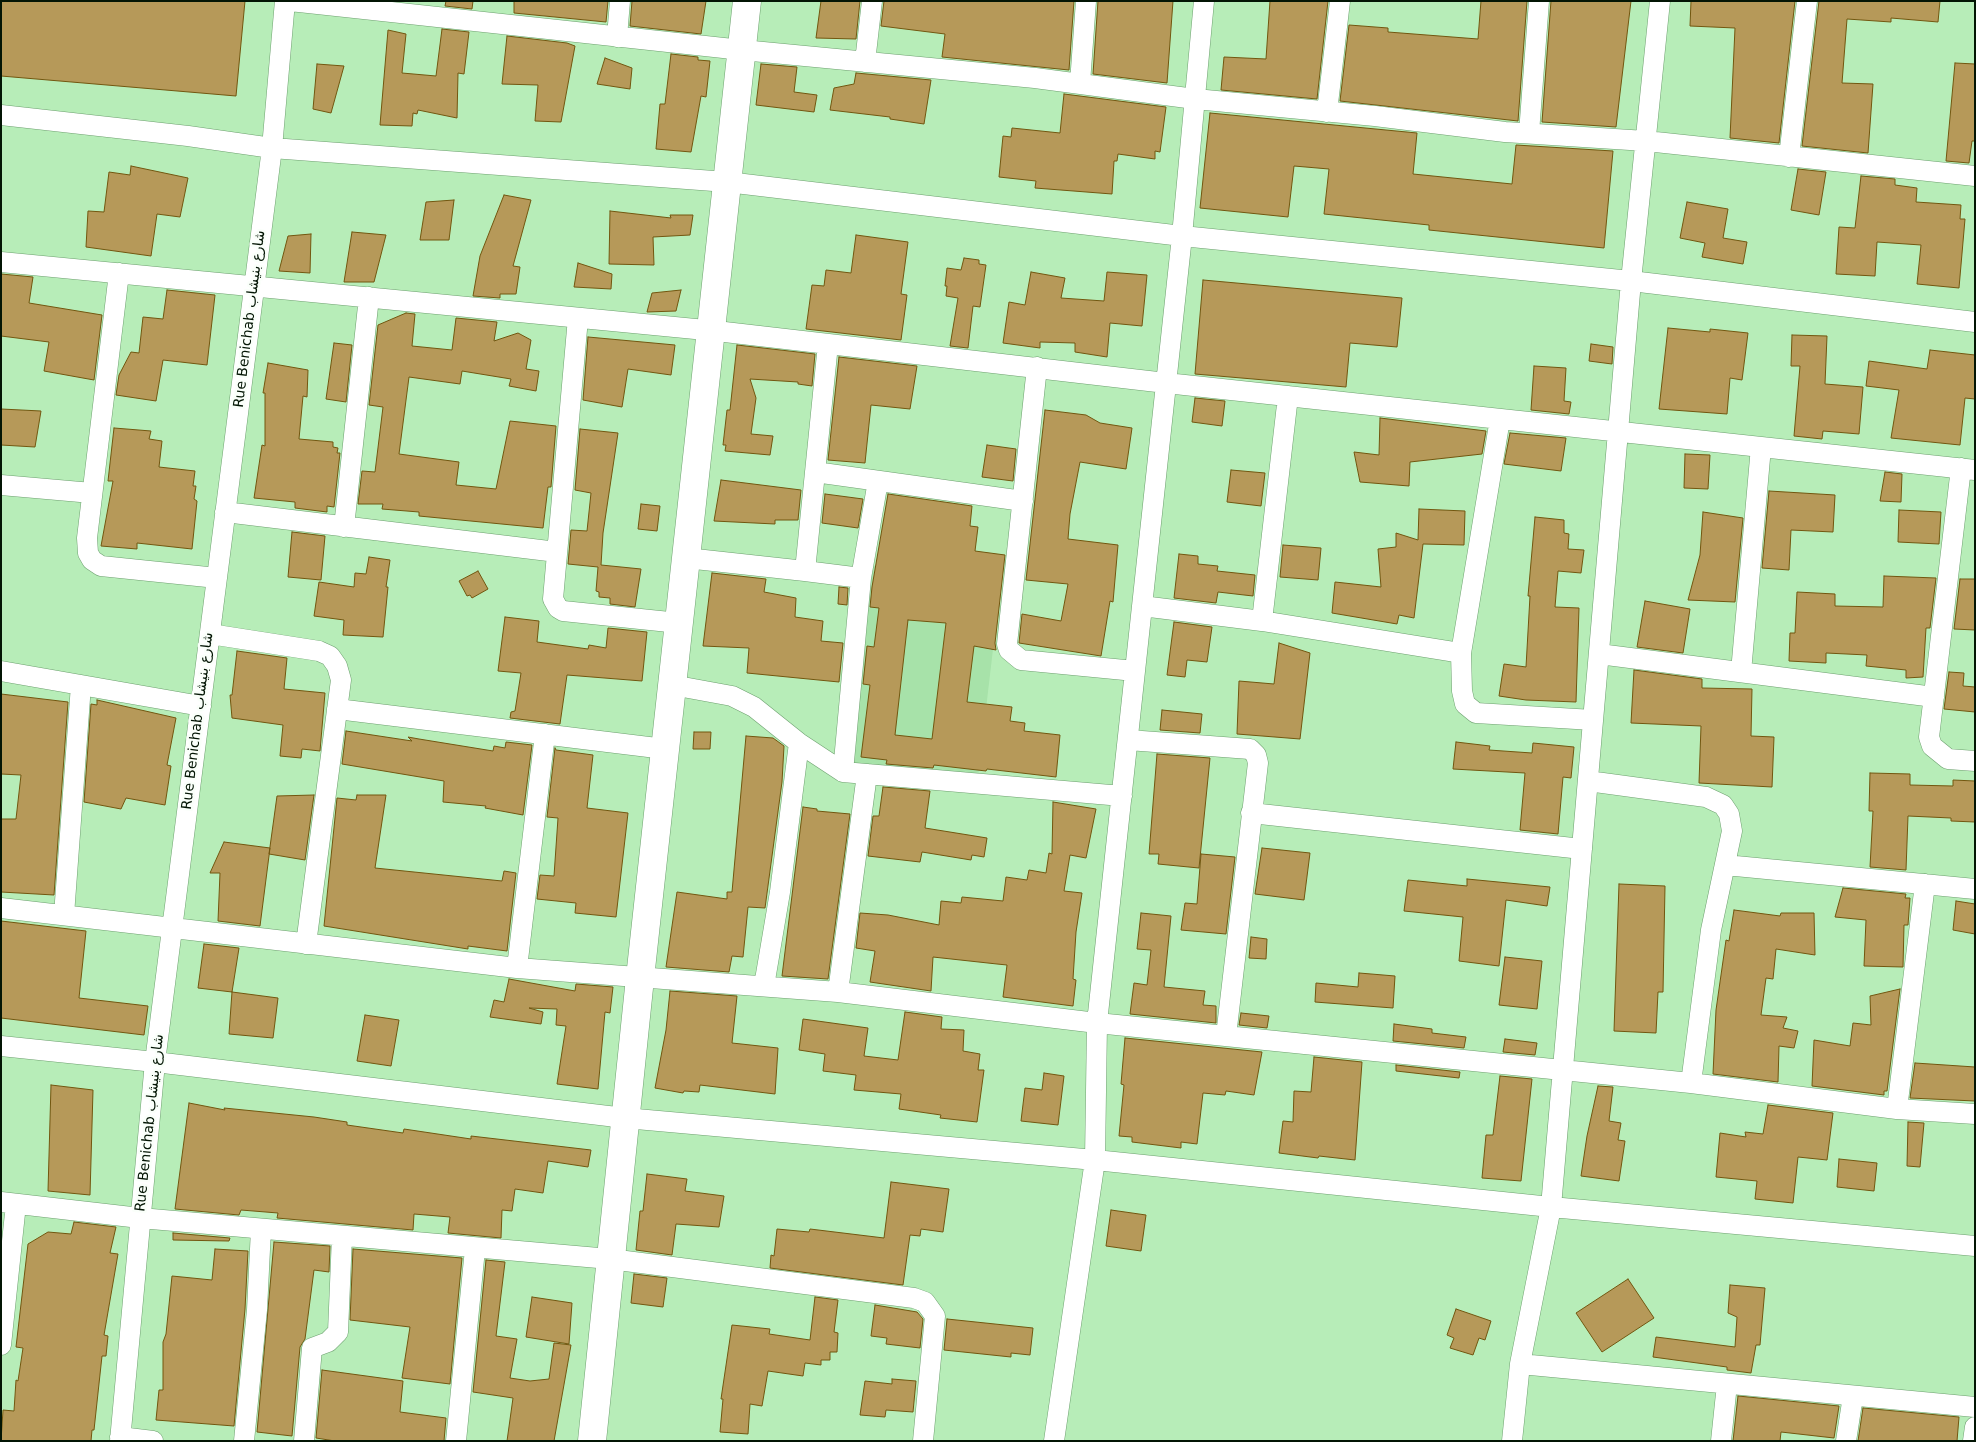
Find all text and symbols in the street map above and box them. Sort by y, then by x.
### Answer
street label: Rue Benichab شارع بنيشاب [231,229,269,409]
street label: Rue Benichab شارع بنيشاب [179,631,217,811]
street label: Rue Benichab شارع بنيشاب [132,1033,168,1213]

